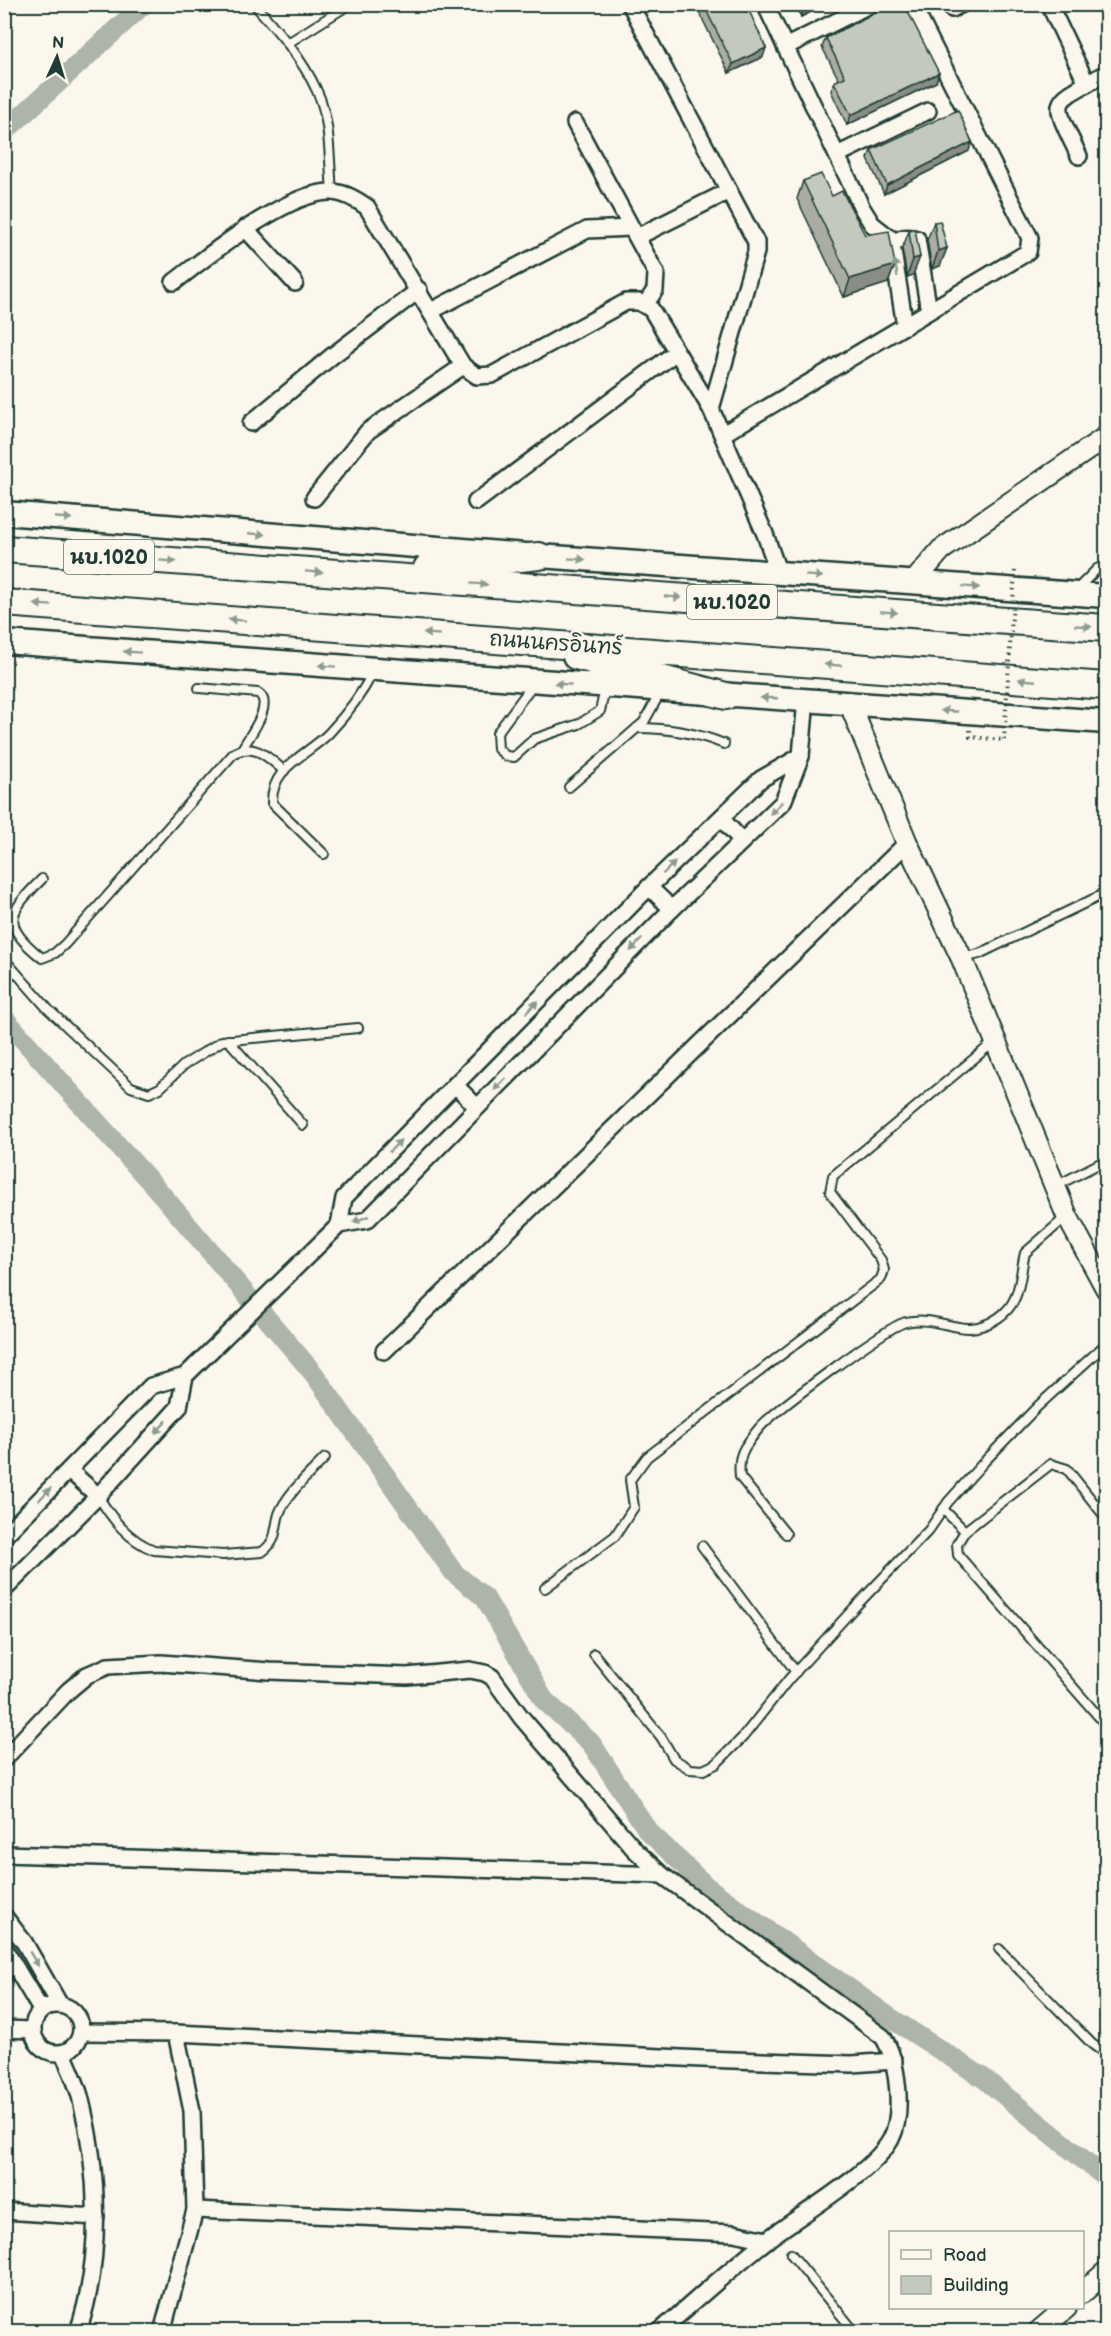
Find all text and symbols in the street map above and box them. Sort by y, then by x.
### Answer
north arrow [27,27,87,87]
text: N [51,34,65,53]
one-way arrow [891,259,900,278]
one-way arrow [53,513,72,523]
one-way arrow [248,529,267,538]
road number: นบ.1020 [64,540,154,574]
one-way arrow [568,554,587,564]
one-way arrow [158,557,177,566]
one-way arrow [305,568,324,577]
one-way arrow [804,571,823,581]
one-way arrow [469,579,488,589]
one-way arrow [962,582,981,592]
road number: นบ.1020 [687,585,777,619]
one-way arrow [664,593,683,602]
one-way arrow [33,601,52,610]
one-way arrow [879,608,898,617]
one-way arrow [228,615,247,624]
one-way arrow [1074,621,1093,631]
street label: ถนนนครอินทร์ [488,625,624,661]
one-way arrow [422,629,441,639]
one-way arrow [123,647,142,657]
one-way arrow [823,660,842,670]
one-way arrow [317,661,336,670]
one-way arrow [1018,675,1037,685]
one-way arrow [554,679,573,689]
one-way arrow [760,693,779,702]
one-way arrow [940,706,959,715]
one-way arrow [769,801,783,815]
one-way arrow [661,862,675,876]
one-way arrow [630,937,644,951]
one-way arrow [524,1000,538,1014]
one-way arrow [493,1076,507,1090]
one-way arrow [388,1139,402,1154]
one-way arrow [352,1215,370,1225]
one-way arrow [154,1419,168,1434]
one-way arrow [38,1488,52,1502]
one-way arrow [28,1951,39,1967]
legend [889,2231,1084,2309]
text: Road [943,2245,987,2266]
text: Building [943,2275,1009,2296]

